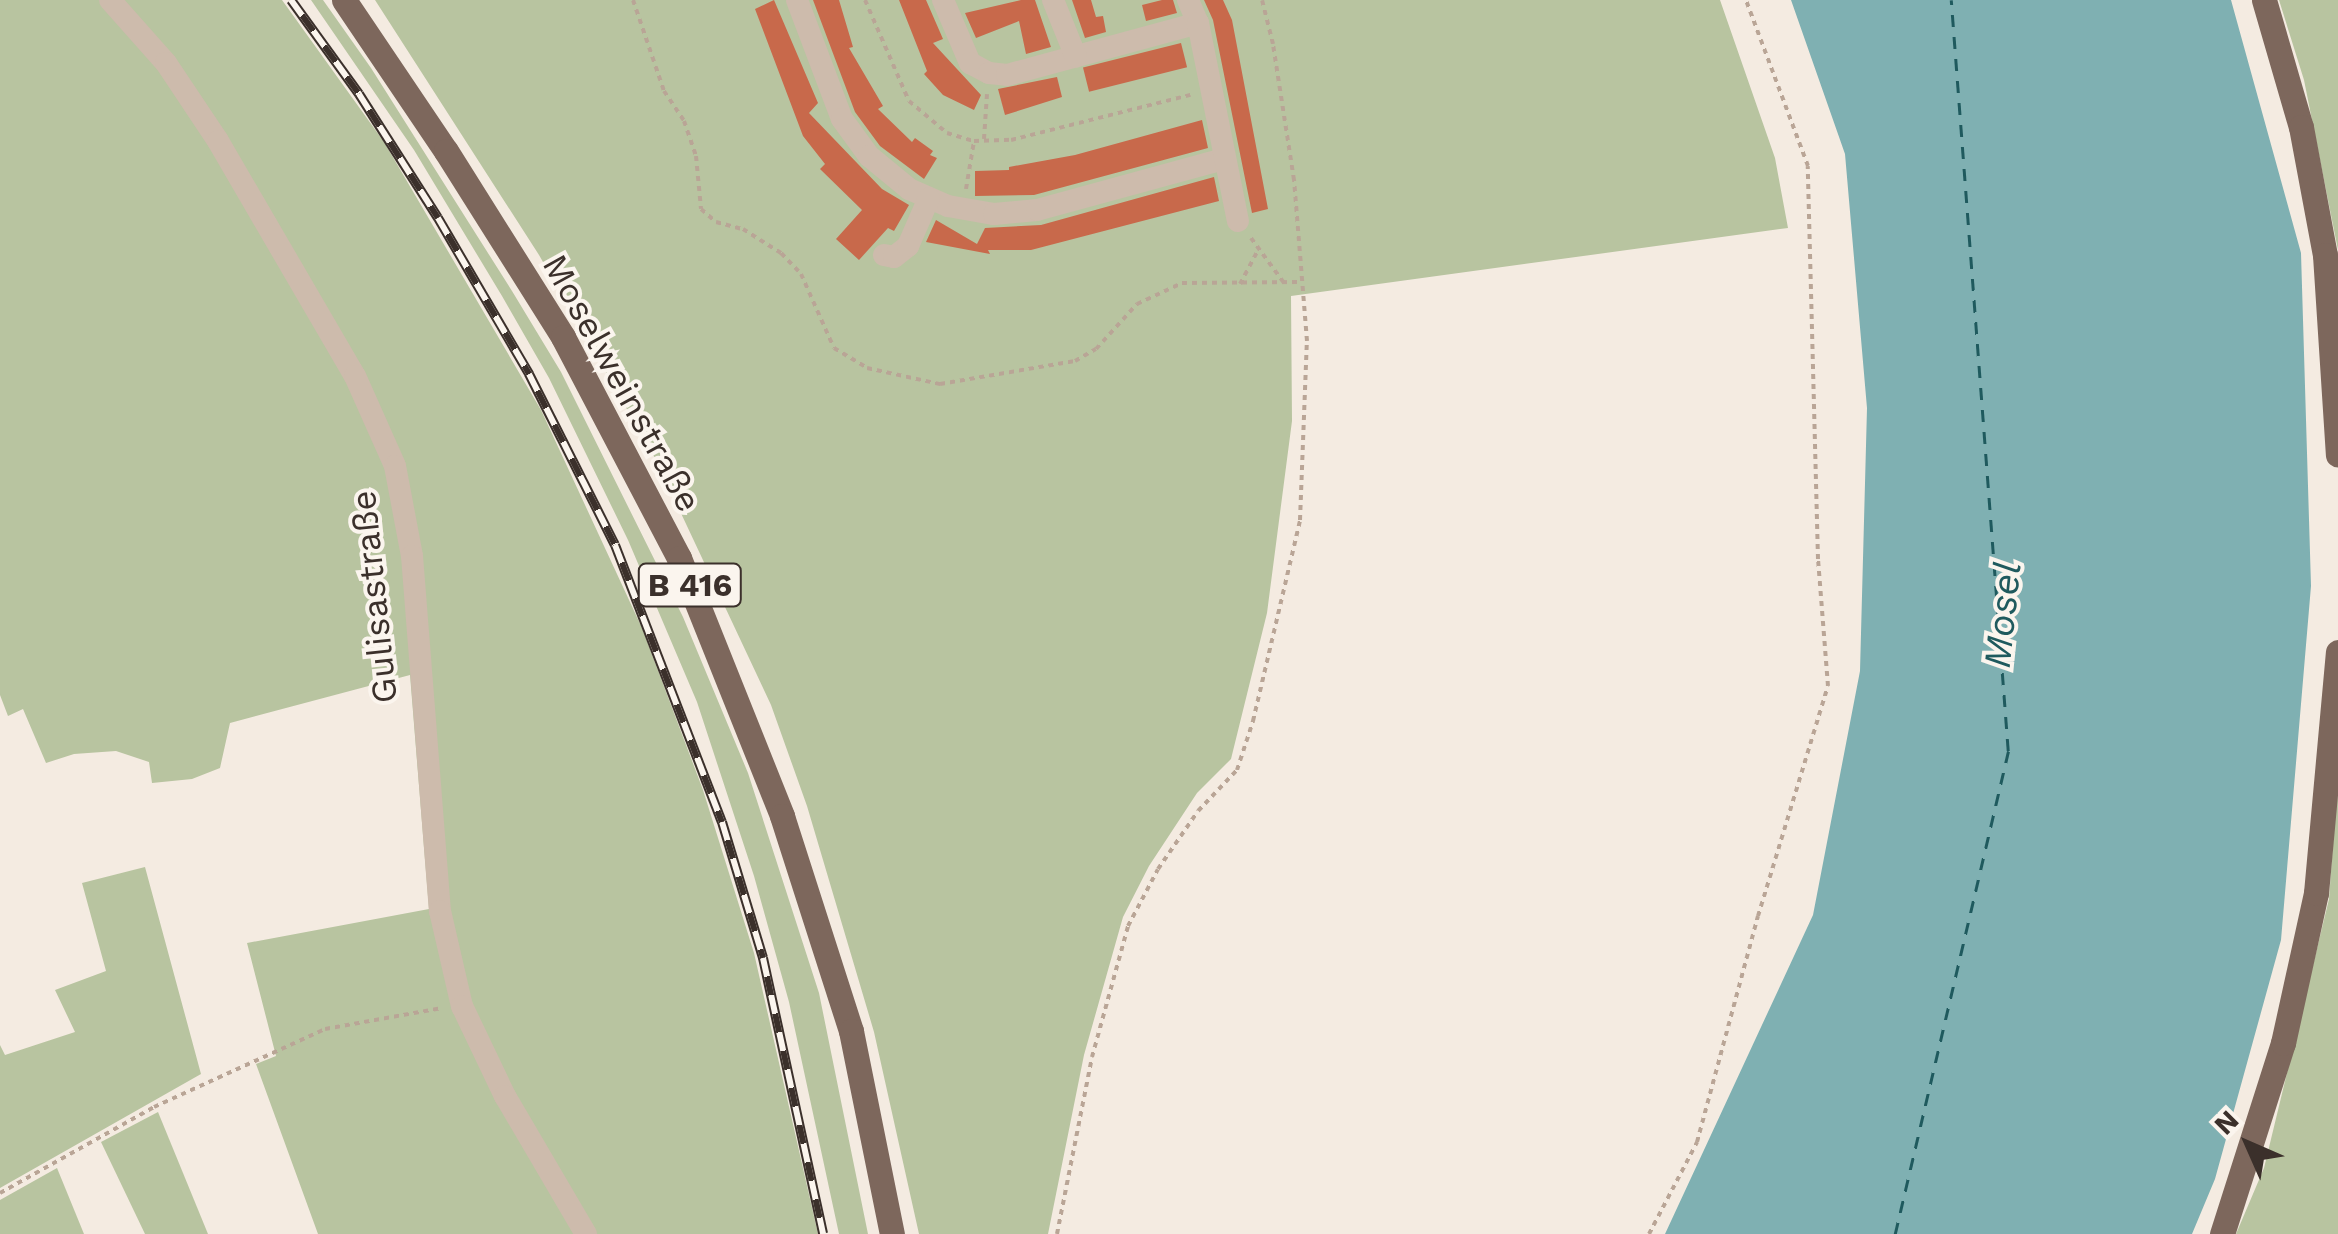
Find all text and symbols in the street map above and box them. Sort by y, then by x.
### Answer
street label: Moselweinstraße [534,247,710,519]
street label: Gulisastraße [342,489,406,705]
road number: B 416 [638,558,742,612]
water label: Mosel [1975,560,2031,670]
north arrow [2198,1094,2298,1194]
text: N [2207,1103,2245,1141]

